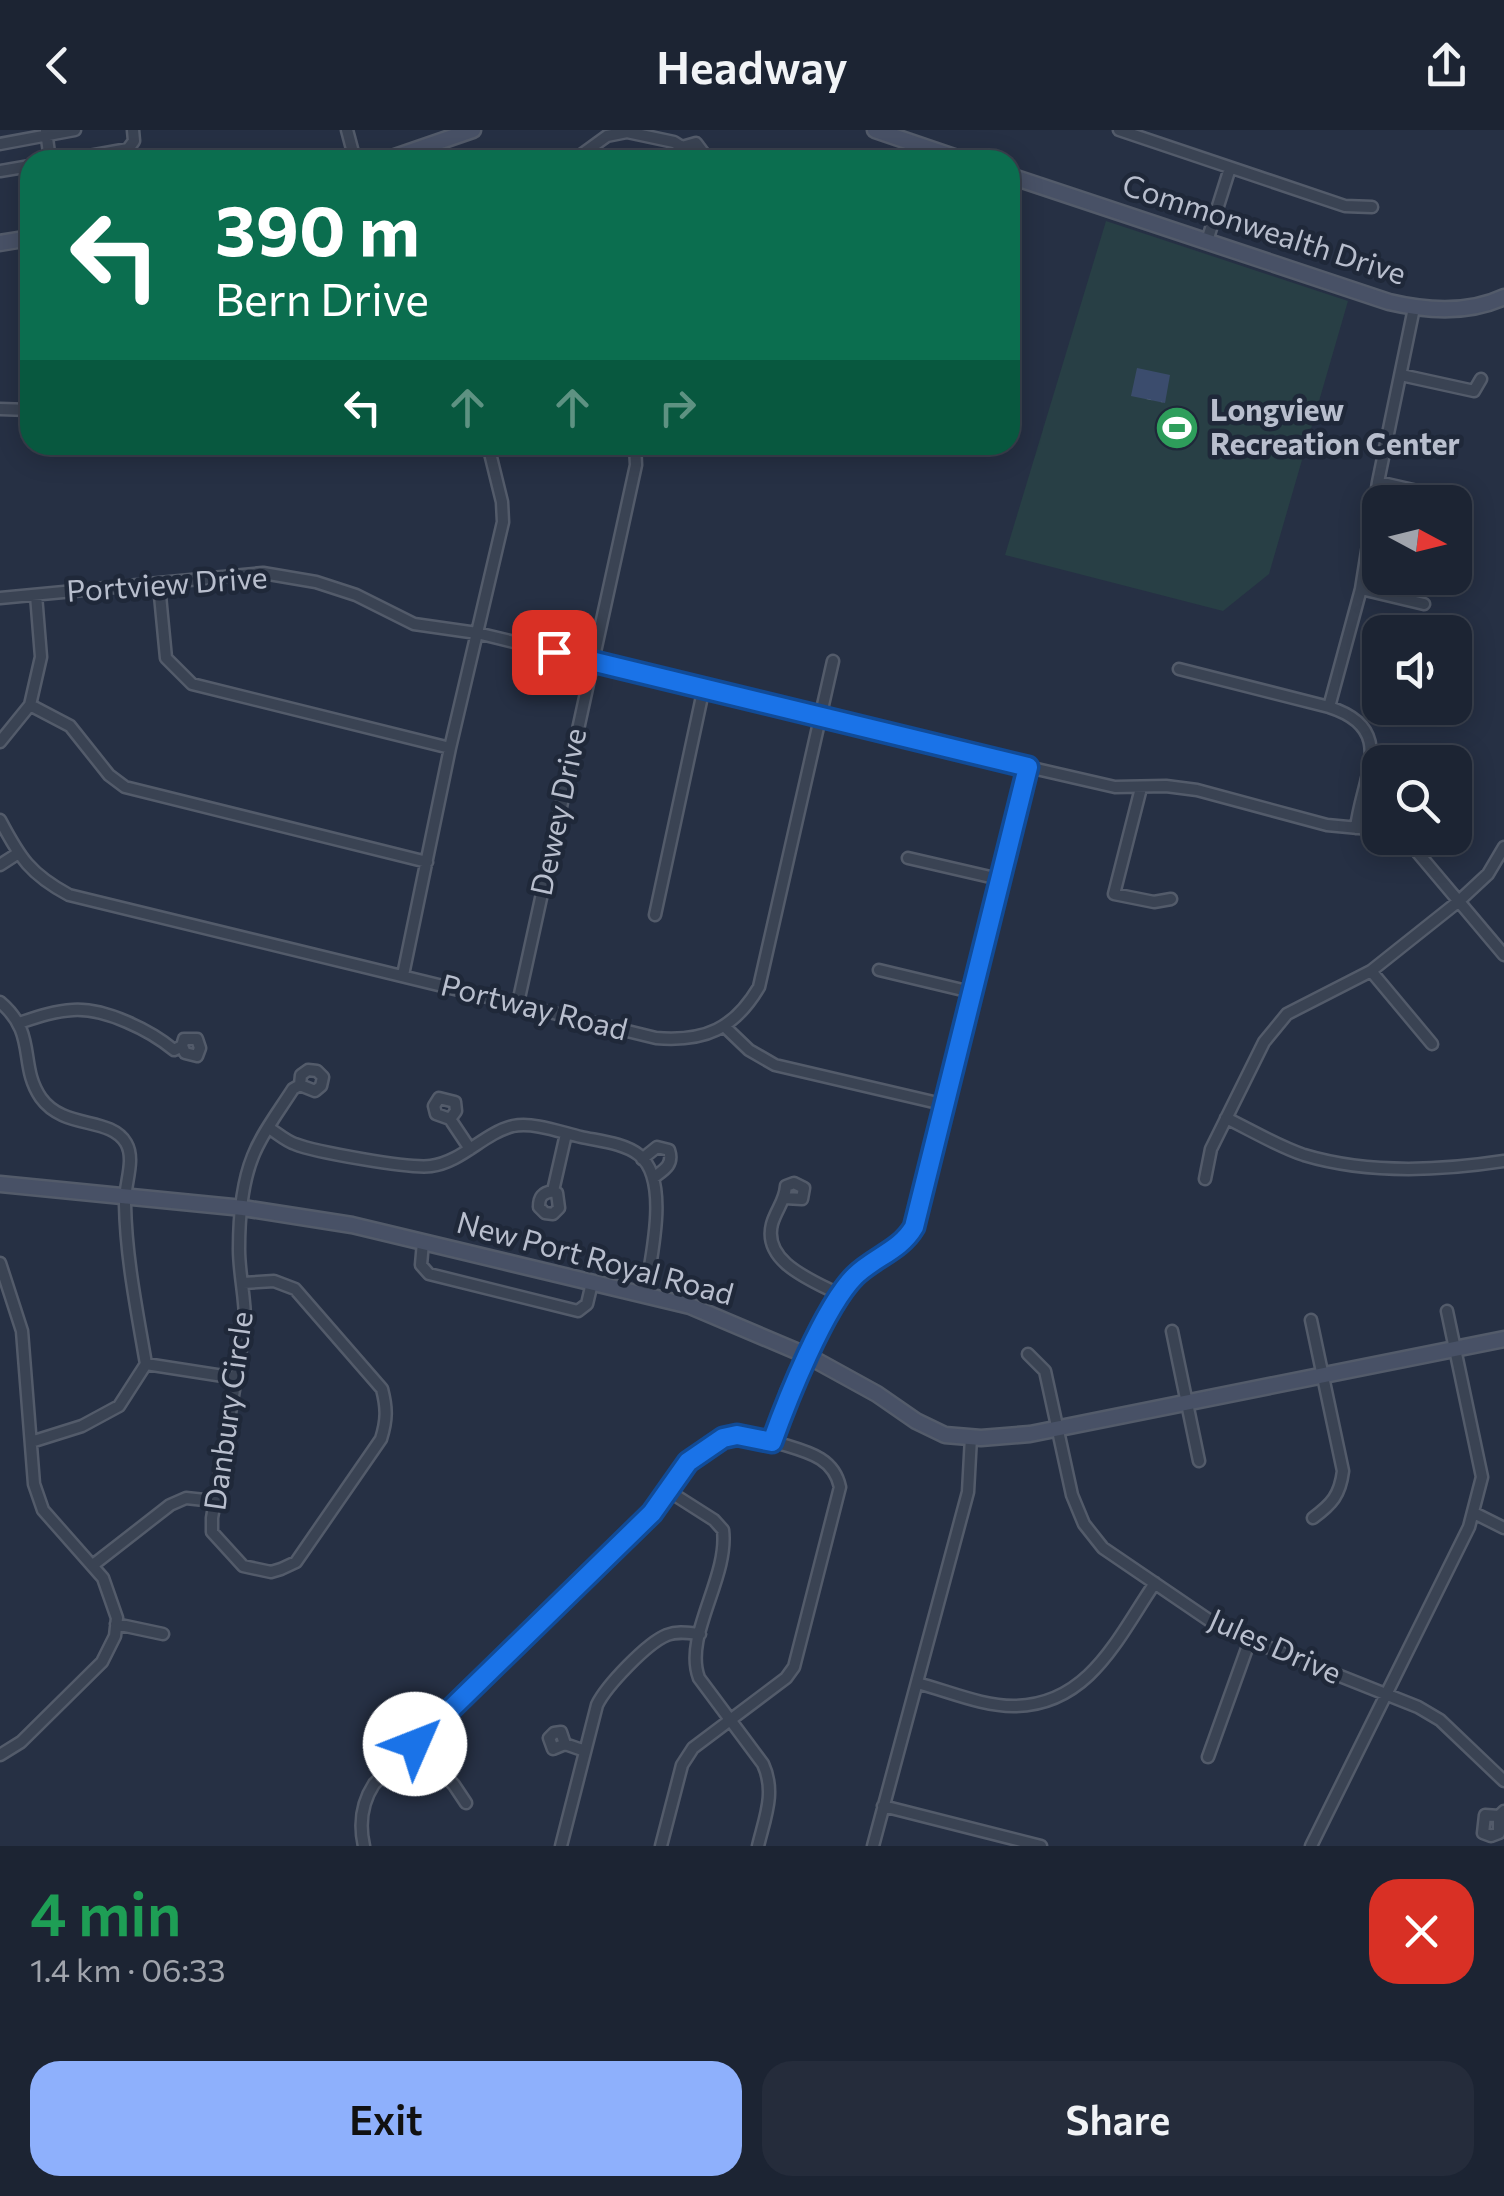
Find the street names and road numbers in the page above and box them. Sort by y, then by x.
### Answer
street label: Commonwealth Drive [1118,164,1411,291]
street label: Portview Drive [65,557,269,608]
street label: Dewey Drive [521,724,592,899]
street label: Portway Road [438,965,632,1047]
street label: New Port Royal Road [453,1202,738,1311]
street label: Danbury Circle [194,1309,259,1513]
street label: Jules Drive [1204,1599,1348,1690]

